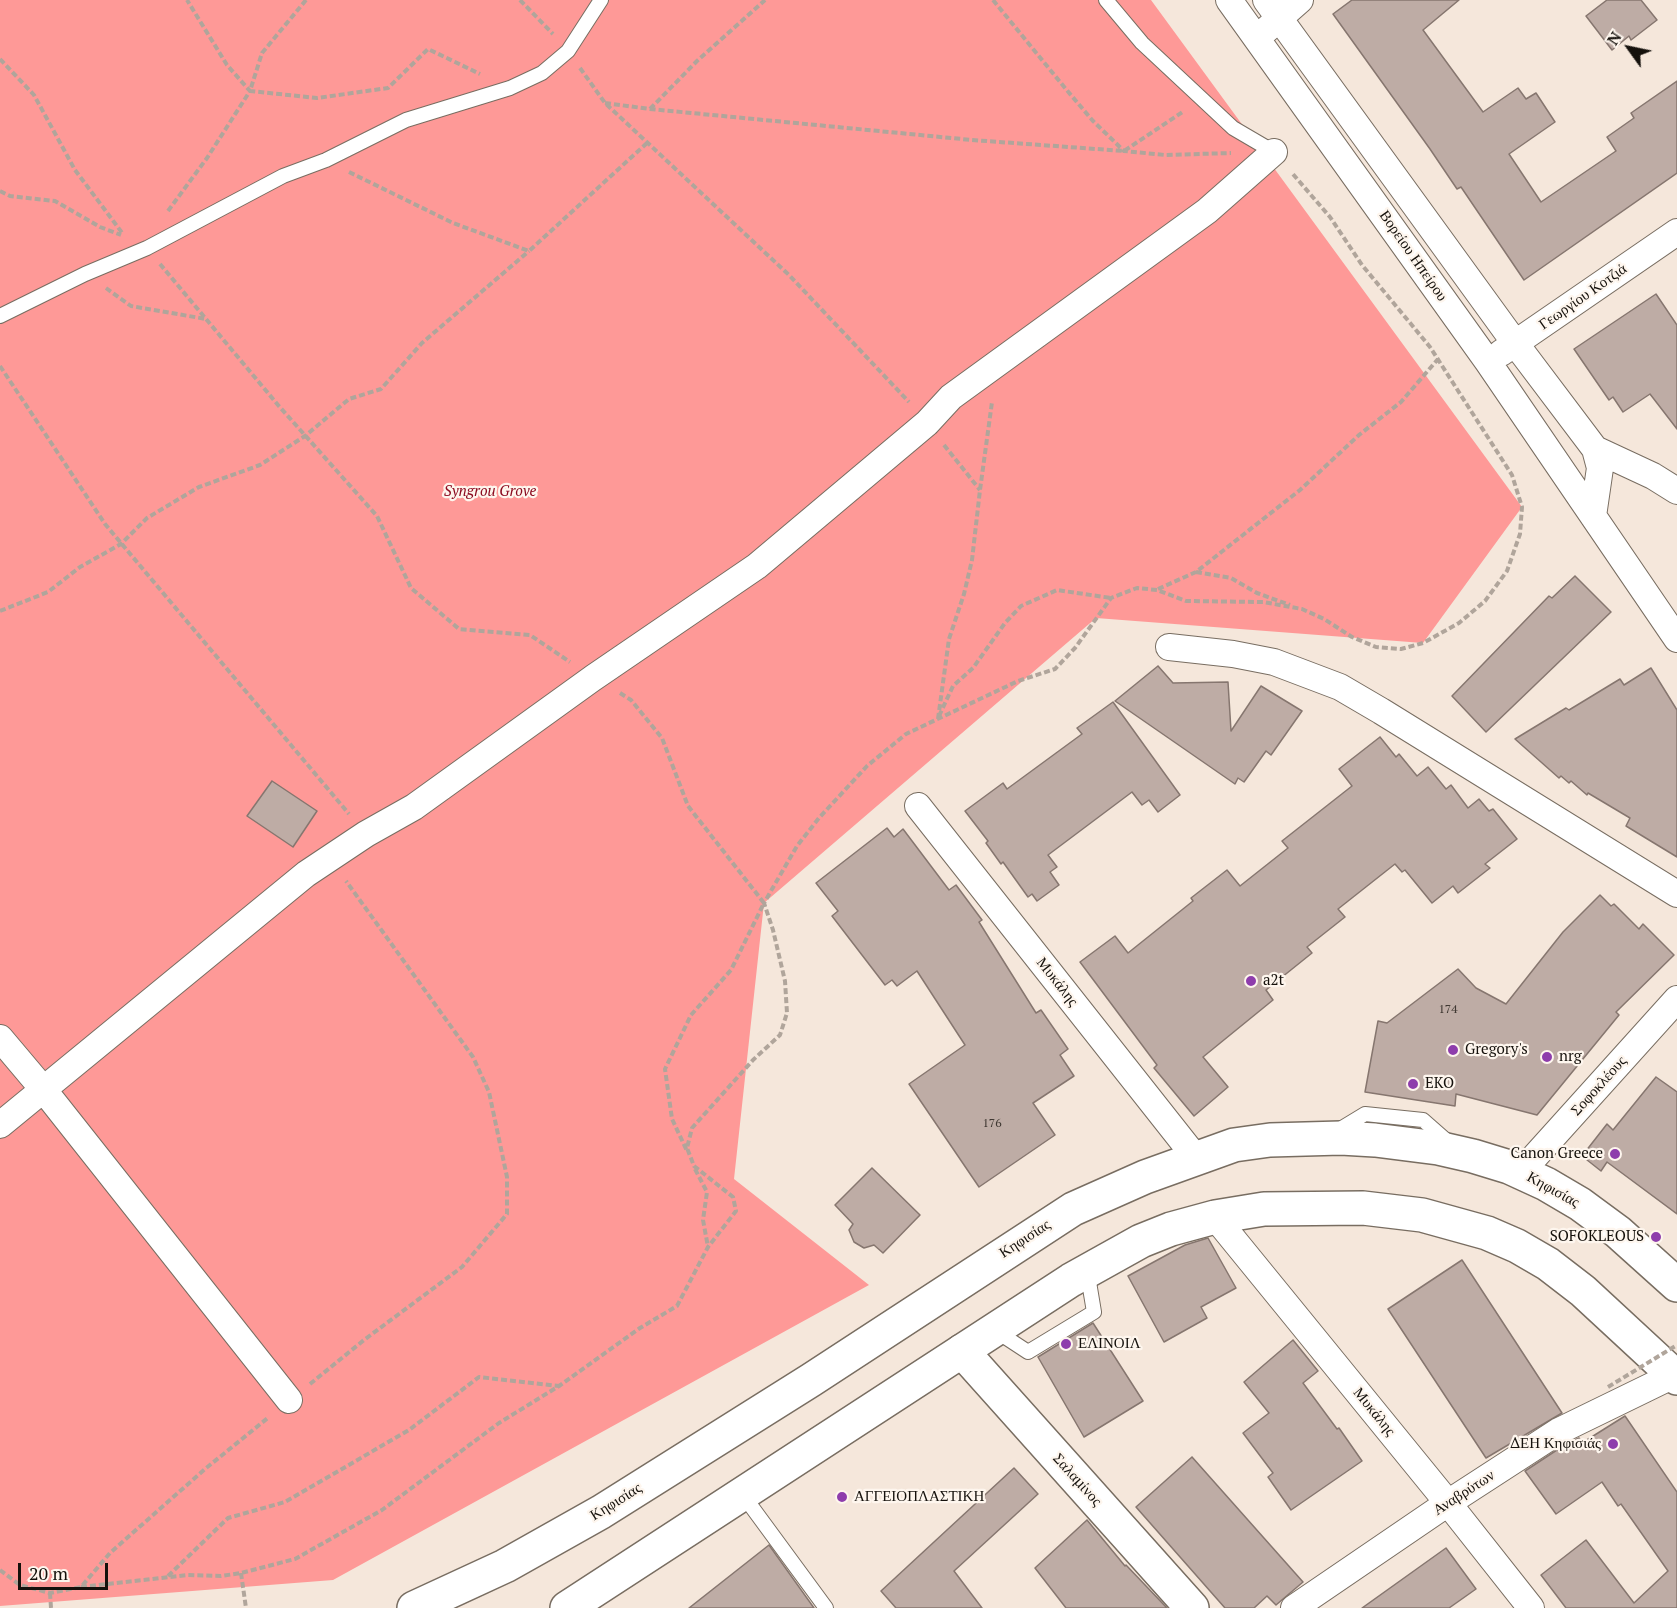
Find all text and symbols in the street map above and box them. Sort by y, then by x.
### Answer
north arrow [1599,18,1659,78]
text: N [1601,27,1626,49]
street label: Βορείου Ηπείρου [1375,207,1451,305]
street label: Γεωργίου Κοτζιά [1536,260,1630,334]
park label: Syngrou Grove [444,483,536,501]
street label: Μυκάλης [1032,954,1082,1010]
place label: a2t [1263,972,1284,990]
marker: a2t [1244,974,1258,988]
house number: 174 [1438,1003,1458,1017]
place label: Gregory's [1465,1041,1528,1059]
marker: Gregory's [1446,1043,1460,1057]
place label: nrg [1559,1048,1582,1066]
marker: nrg [1540,1050,1554,1064]
street label: Σοφοκλέους [1567,1052,1631,1120]
place label: EKO [1425,1075,1454,1093]
marker: EKO [1406,1077,1420,1091]
house number: 176 [982,1117,1002,1131]
place label: Canon Greece [1511,1145,1603,1163]
marker: Canon Greece [1608,1147,1622,1161]
street label: Κηφισίας [1524,1168,1582,1212]
street label: Κηφισίας [996,1216,1054,1262]
place label: SOFOKLEOUS [1550,1228,1644,1246]
marker: SOFOKLEOUS [1649,1230,1663,1244]
place label: ΕΛΙΝΟΙΛ [1078,1335,1141,1353]
marker: ΕΛΙΝΟΙΛ [1059,1337,1073,1351]
street label: Μυκάλης [1349,1384,1399,1440]
place label: ΔΕΗ Κηφισιάς [1510,1435,1601,1453]
marker: ΔΕΗ Κηφισιάς [1606,1437,1620,1451]
street label: Σαλαμίνος [1049,1450,1105,1510]
street label: Αναβρύτων [1430,1467,1498,1519]
street label: Κηφισίας [587,1479,645,1525]
place label: ΑΓΓΕΙΟΠΛΑΣΤΙΚΗ [854,1488,984,1506]
marker: ΑΓΓΕΙΟΠΛΑΣΤΙΚΗ [835,1490,849,1504]
scale bar [21,1551,111,1589]
text: 20 m [29,1561,68,1585]

